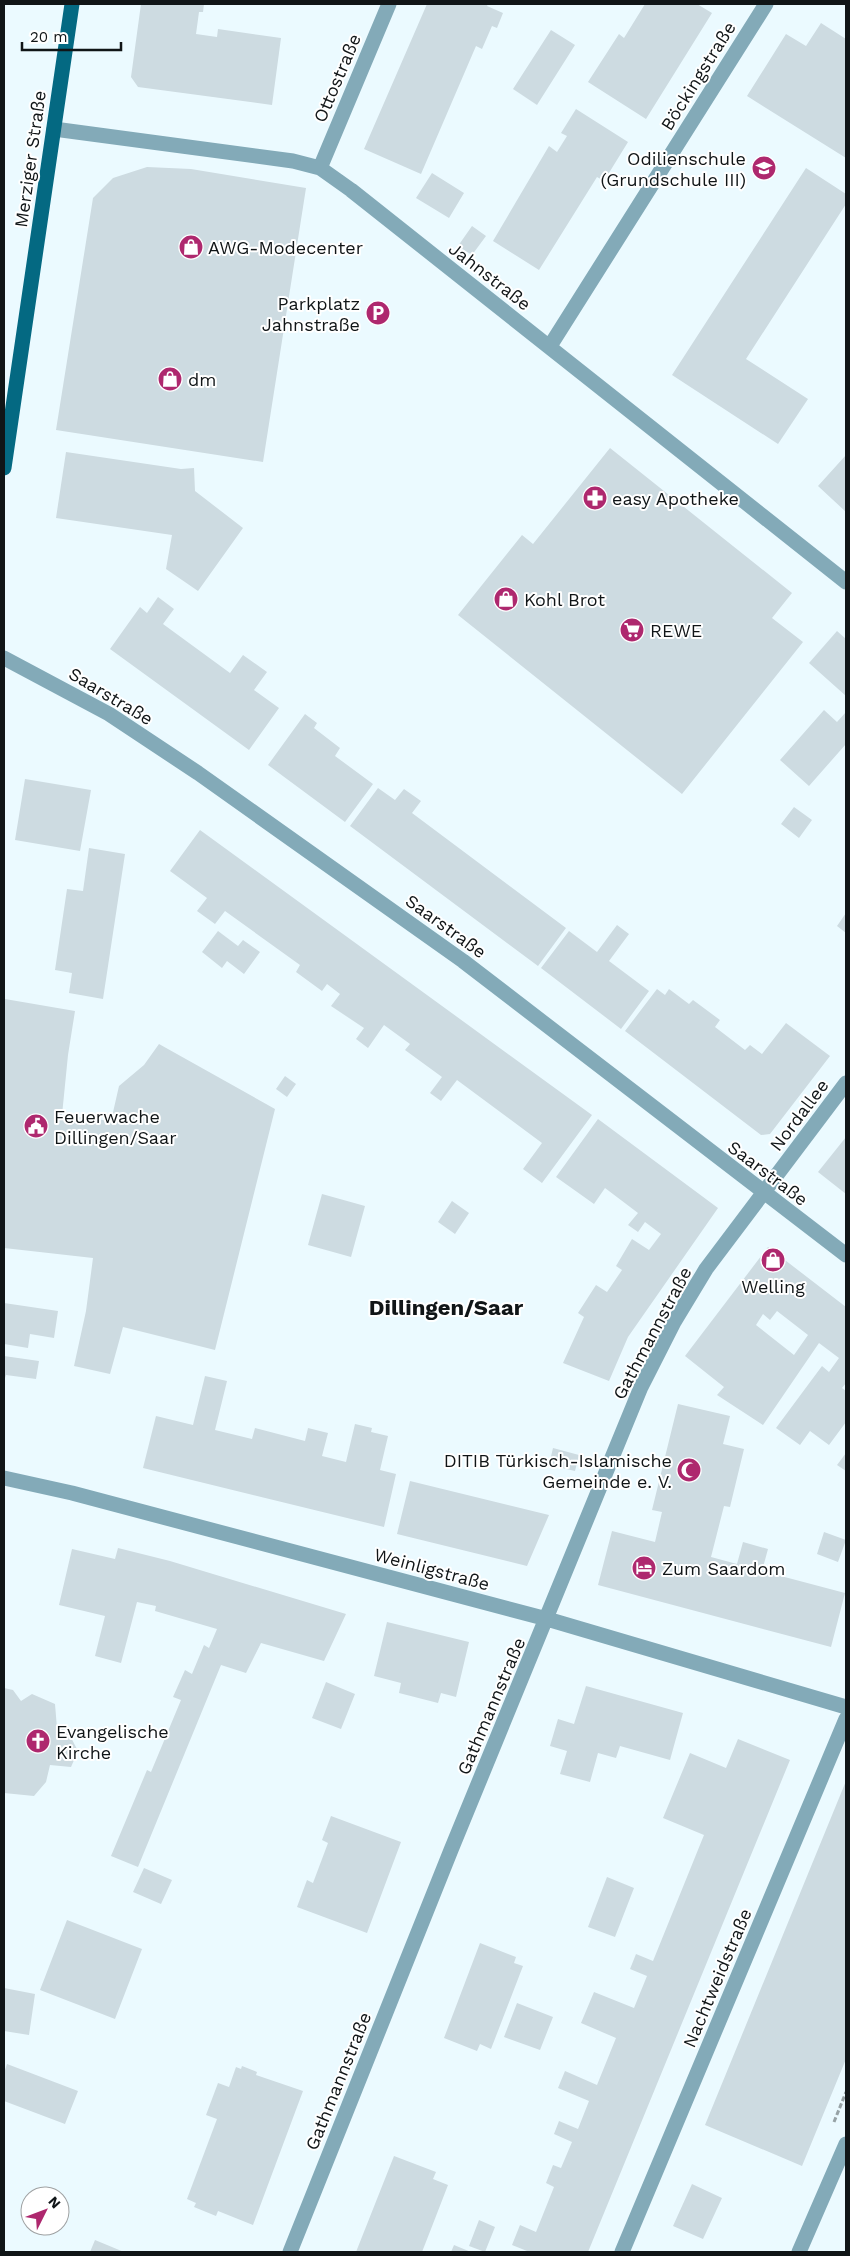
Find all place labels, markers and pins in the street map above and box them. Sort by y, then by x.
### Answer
place label: Odilienschule (Grundschule III) [601,148,746,190]
school or university icon: Odilienschule (Grundschule III) [751,155,777,181]
shop icon: AWG-Modecenter [178,234,204,260]
place label: AWG-Modecenter [208,237,363,258]
place label: Parkplatz Jahnstraße [262,293,360,335]
parking icon: Parkplatz Jahnstraße [365,300,391,326]
shop icon: dm [157,366,183,392]
place label: dm [188,369,216,390]
pharmacy icon: easy Apotheke [582,485,608,511]
place label: easy Apotheke [612,488,739,509]
shop icon: Kohl Brot [493,586,519,612]
place label: Kohl Brot [524,589,605,610]
supermarket icon: REWE [619,617,645,643]
place label: REWE [650,620,702,641]
place label: Feuerwache Dillingen/Saar [54,1106,176,1148]
public building icon: Feuerwache Dillingen/Saar [23,1113,49,1139]
shop icon: Welling [760,1247,786,1273]
place label: Welling [741,1276,805,1297]
place label: DITIB Türkisch-Islamische Gemeinde e. V. [444,1450,672,1492]
mosque icon: DITIB Türkisch-Islamische Gemeinde e. V. [676,1457,702,1483]
hotel icon: Zum Saardom [631,1555,657,1581]
place label: Zum Saardom [662,1558,785,1579]
place label: Evangelische Kirche [56,1721,169,1763]
church icon: Evangelische Kirche [25,1728,51,1754]

